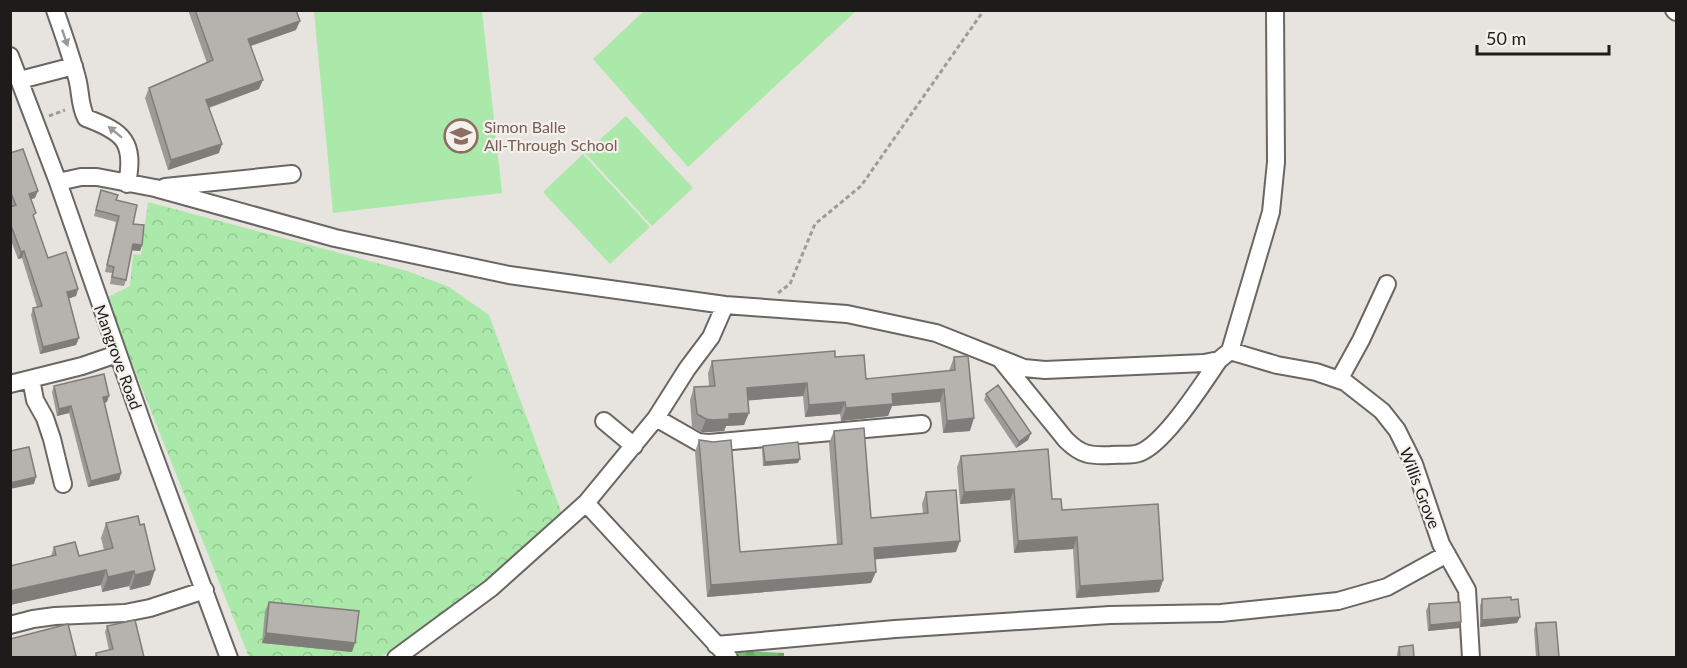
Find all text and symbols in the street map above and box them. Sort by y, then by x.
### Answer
scale bar [1477,18,1609,56]
text: 50 m [1486,27,1526,49]
one-way arrow [60,29,70,47]
place label: Simon Balle All-Through School [484,117,618,154]
school or university icon: Simon Balle All-Through School [443,118,479,154]
one-way arrow [107,127,122,139]
street label: Mangrove Road [91,302,146,412]
street label: Willis Grove [1396,445,1445,531]

